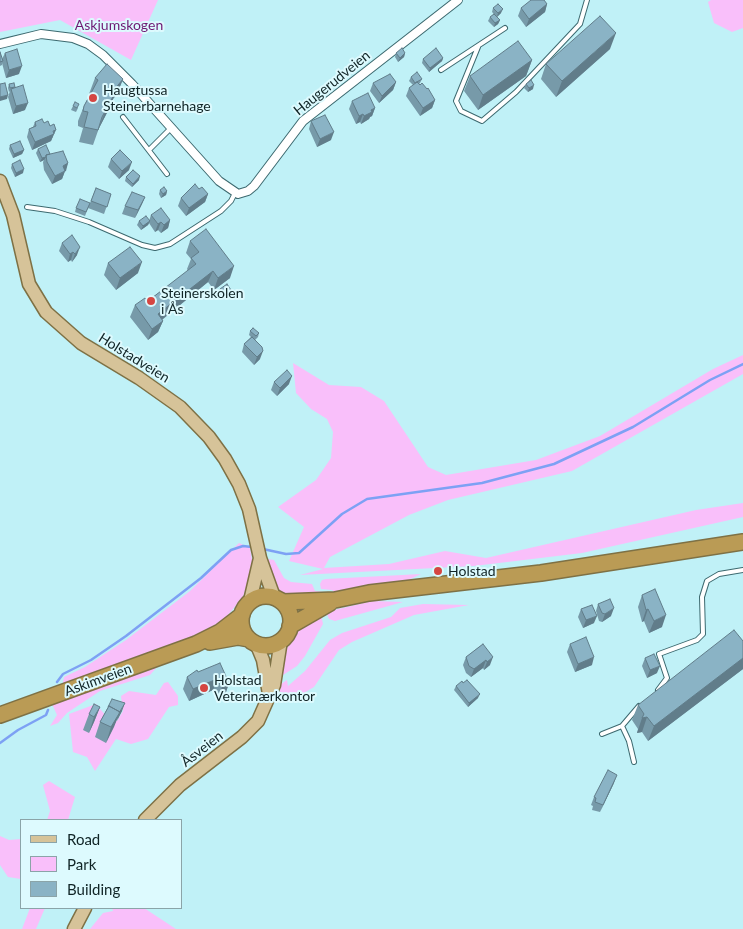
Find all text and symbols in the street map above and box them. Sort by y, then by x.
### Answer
park label: Askjumskogen [75,17,163,33]
street label: Haugerudveien [290,47,374,119]
place label: Haugtussa Steinerbarnehage [103,82,211,114]
marker: Haugtussa Steinerbarnehage [87,92,99,104]
place label: Steinerskolen i Ås [161,285,243,318]
marker: Steinerskolen i Ås [145,295,157,307]
street label: Holstadveien [95,330,173,386]
place label: Holstad [448,563,496,579]
marker: Holstad [432,565,444,577]
street label: Askimveien [62,660,134,700]
place label: Holstad Veterinærkontor [214,672,315,704]
marker: Holstad Veterinærkontor [198,682,210,694]
street label: Åsveien [178,727,226,771]
legend [20,819,182,909]
text: Road [67,830,100,848]
text: Park [67,855,96,873]
text: Building [67,880,120,898]

